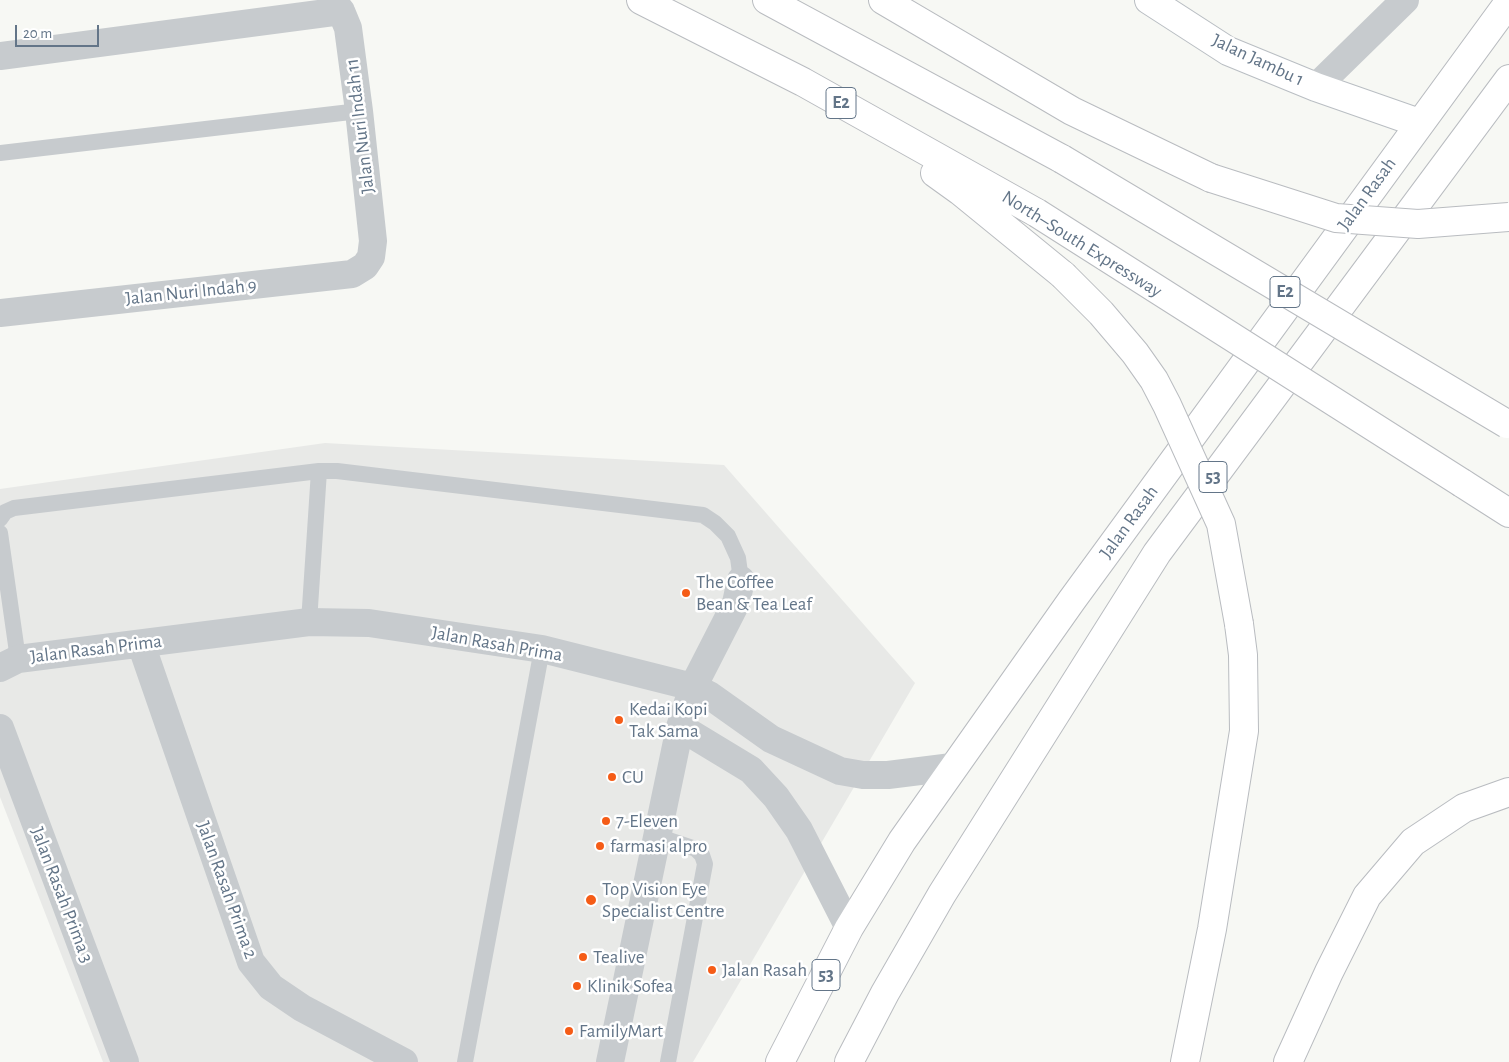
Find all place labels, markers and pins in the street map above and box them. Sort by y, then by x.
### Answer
place label: The Coffee Bean & Tea Leaf [696,571,812,615]
marker: The Coffee Bean & Tea Leaf [680,587,692,599]
place label: Kedai Kopi Tak Sama [629,698,708,742]
marker: Kedai Kopi Tak Sama [613,714,625,726]
place label: CU [622,766,644,788]
marker: CU [606,771,618,783]
place label: 7-Eleven [616,810,678,832]
marker: 7-Eleven [600,815,612,827]
place label: farmasi alpro [610,835,707,857]
marker: farmasi alpro [594,840,606,852]
place label: Top Vision Eye Specialist Centre [602,878,725,922]
marker: Top Vision Eye Specialist Centre [584,893,598,907]
place label: Tealive [593,946,644,968]
marker: Tealive [577,951,589,963]
place label: Jalan Rasah [722,959,807,981]
marker: Jalan Rasah [706,964,718,976]
place label: Klinik Sofea [587,975,673,997]
marker: Klinik Sofea [571,980,583,992]
place label: FamilyMart [579,1020,663,1042]
marker: FamilyMart [563,1025,575,1037]

